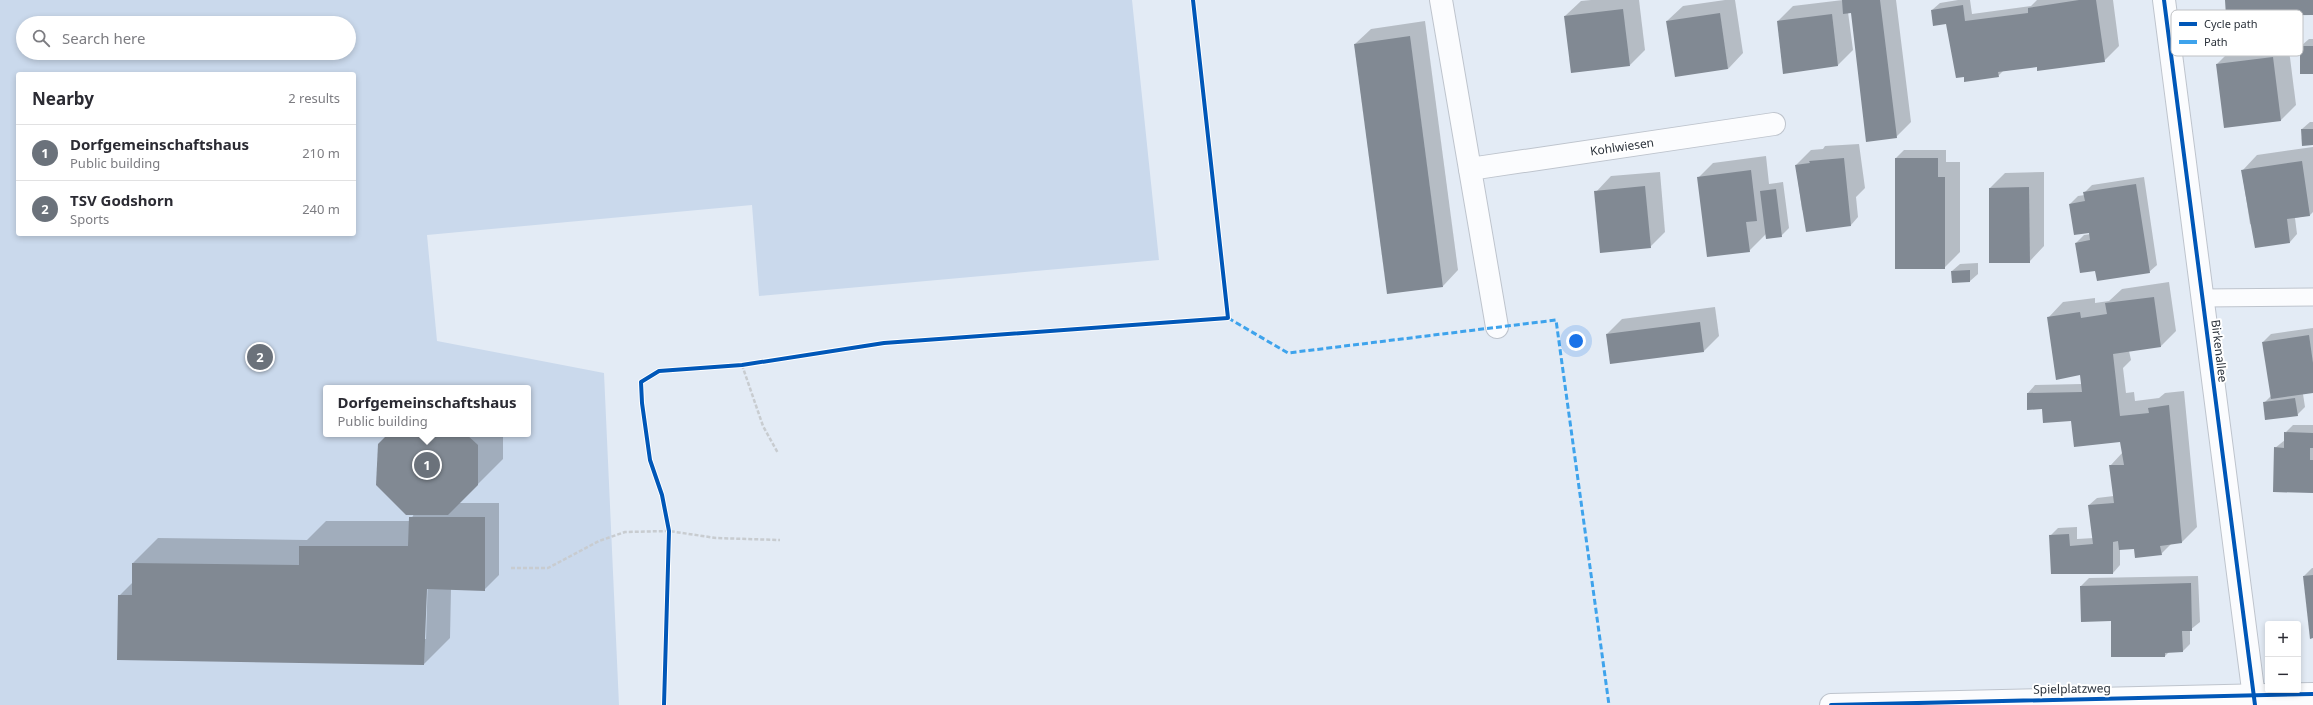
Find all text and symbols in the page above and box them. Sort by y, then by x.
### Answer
legend [2171,10,2303,56]
search box [16,16,356,60]
text: Cycle path [2204,16,2257,31]
icon: search [30,27,52,49]
text: Search here [62,28,145,48]
text: Path [2204,34,2228,49]
text: Nearby [32,87,94,110]
text: 2 results [288,89,340,107]
text: Dorfgemeinschaftshaus [70,134,249,154]
street label: Kohlwiesen [1589,134,1655,159]
text: 1 [41,144,49,162]
text: 210 m [302,144,340,162]
text: Public building [70,154,160,172]
text: TSV Godshorn [70,190,173,210]
text: 2 [41,200,49,218]
text: 240 m [302,200,340,218]
text: Sports [70,210,109,228]
street label: Birkenallee [2207,319,2232,383]
your location [1566,331,1586,351]
pin: 2 [247,342,273,372]
popup [323,385,531,437]
text: Dorfgemeinschaftshaus [338,392,516,412]
text: Public building [338,412,428,430]
pin: 1 [414,450,440,480]
map controls [2265,621,2301,693]
button: + [2265,621,2301,657]
button: − [2265,657,2301,693]
street label: Spielplatzweg [2033,679,2111,698]

